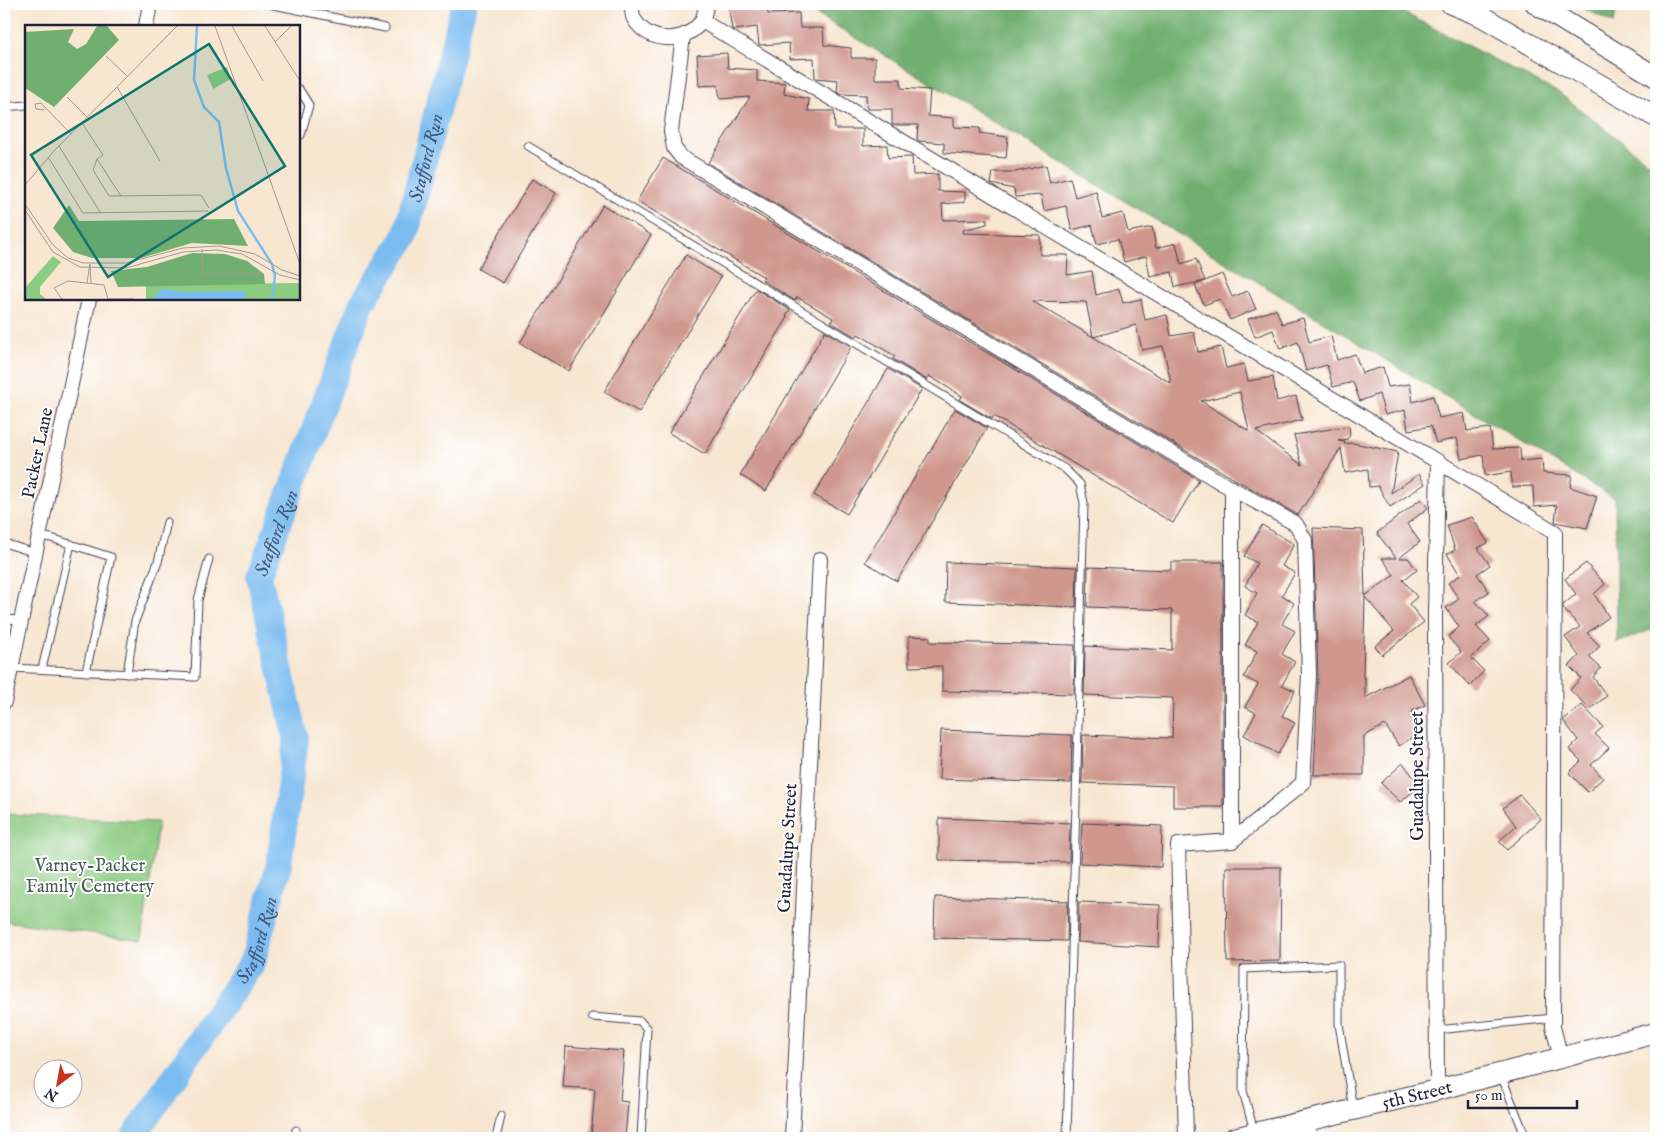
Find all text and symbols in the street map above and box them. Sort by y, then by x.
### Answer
inset map [25,25,300,300]
water label: Stafford Run [404,111,450,205]
street label: Packer Lane [18,406,59,501]
water label: Stafford Run [250,487,305,580]
street label: Guadalupe Street [1407,711,1430,841]
street label: Guadalupe Street [774,783,803,913]
park label: Varney-Packer Family Cemetery [26,855,154,899]
water label: Stafford Run [231,894,284,989]
north arrow [32,1060,82,1110]
street label: 5th Street [1380,1077,1455,1116]
scale bar [1468,1077,1576,1109]
text: N [42,1083,62,1106]
text: 50 m [1475,1086,1503,1105]

